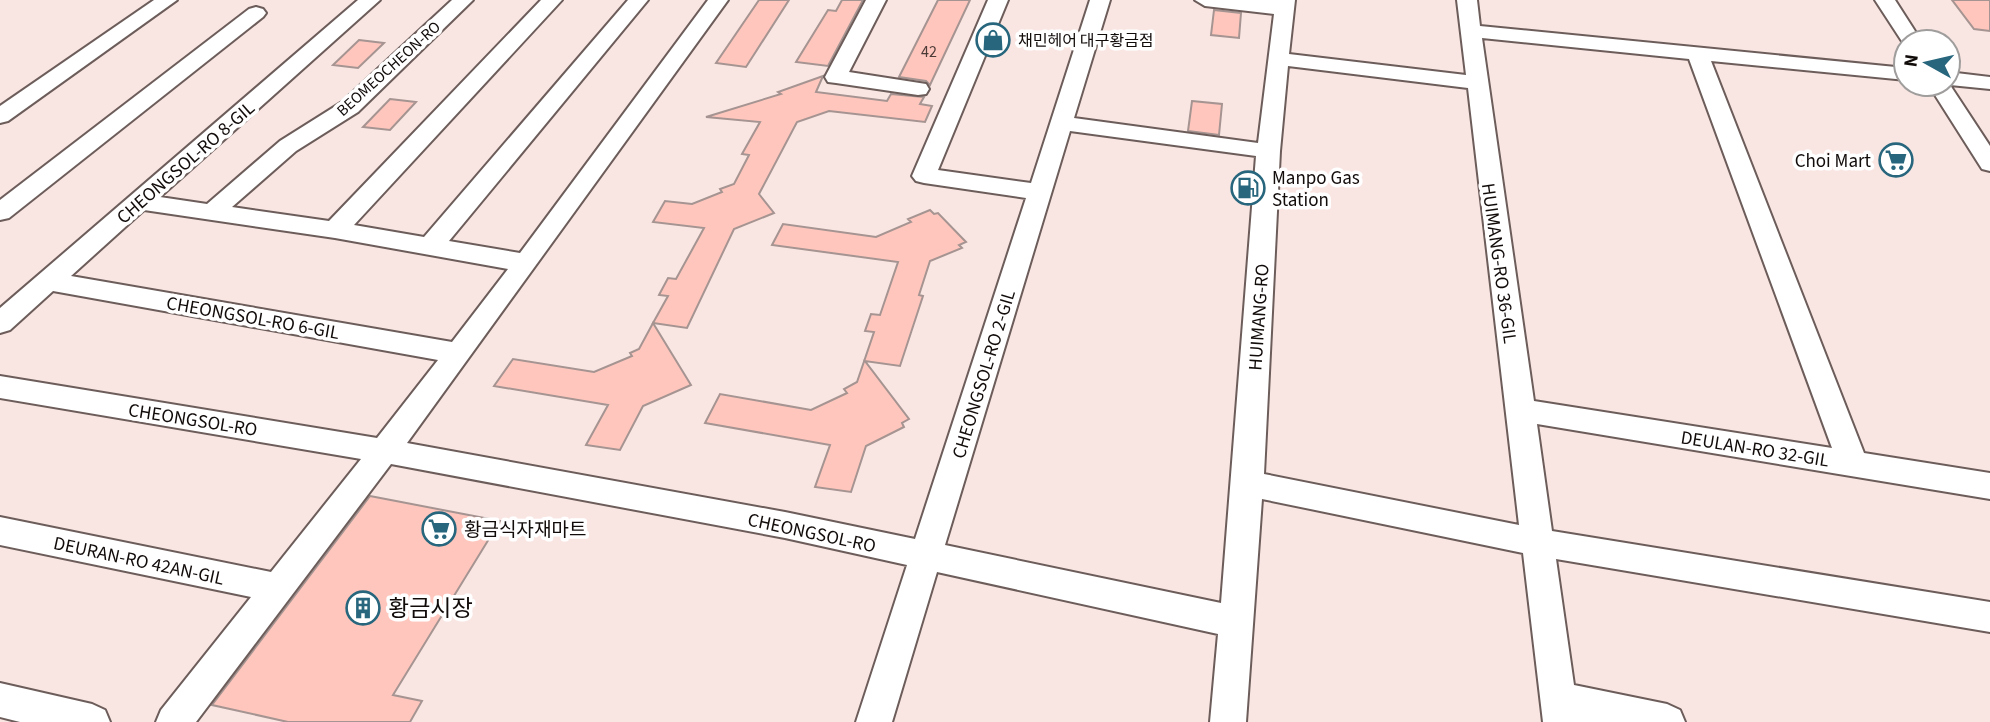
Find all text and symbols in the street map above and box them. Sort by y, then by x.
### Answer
street label: BEOMEOCHEON-RO [332,16,445,121]
shop icon: 채민헤어 대구황금점 [974,21,1012,59]
north arrow [1892,28,1962,98]
place label: 채민헤어 대구황금점 [1018,30,1154,52]
house number: 42 [921,41,937,63]
text: N [1897,53,1926,69]
street label: CHEONGSOL-RO 8-GIL [111,95,261,231]
supermarket icon: Choi Mart [1877,141,1915,179]
place label: Choi Mart [1795,148,1872,175]
place label: Manpo Gas Station [1272,165,1360,214]
fuel station icon: Manpo Gas Station [1229,169,1267,207]
street label: HUIMANG-RO 36-GIL [1474,181,1523,345]
street label: HUIMANG-RO [1242,263,1277,371]
street label: CHEONGSOL-RO 2-GIL [946,287,1023,462]
street label: CHEONGSOL-RO 6-GIL [164,290,341,347]
street label: CHEONGSOL-RO [126,397,259,444]
street label: DEULAN-RO 32-GIL [1679,424,1831,475]
street label: CHEONGSOL-RO [745,507,878,560]
supermarket icon: 황금식자재마트 [420,510,458,548]
place label: 황금식자재마트 [464,517,586,544]
street label: DEURAN-RO 42AN-GIL [51,530,227,593]
building icon: 황금시장 [344,589,382,627]
place label: 황금시장 [388,592,473,625]

